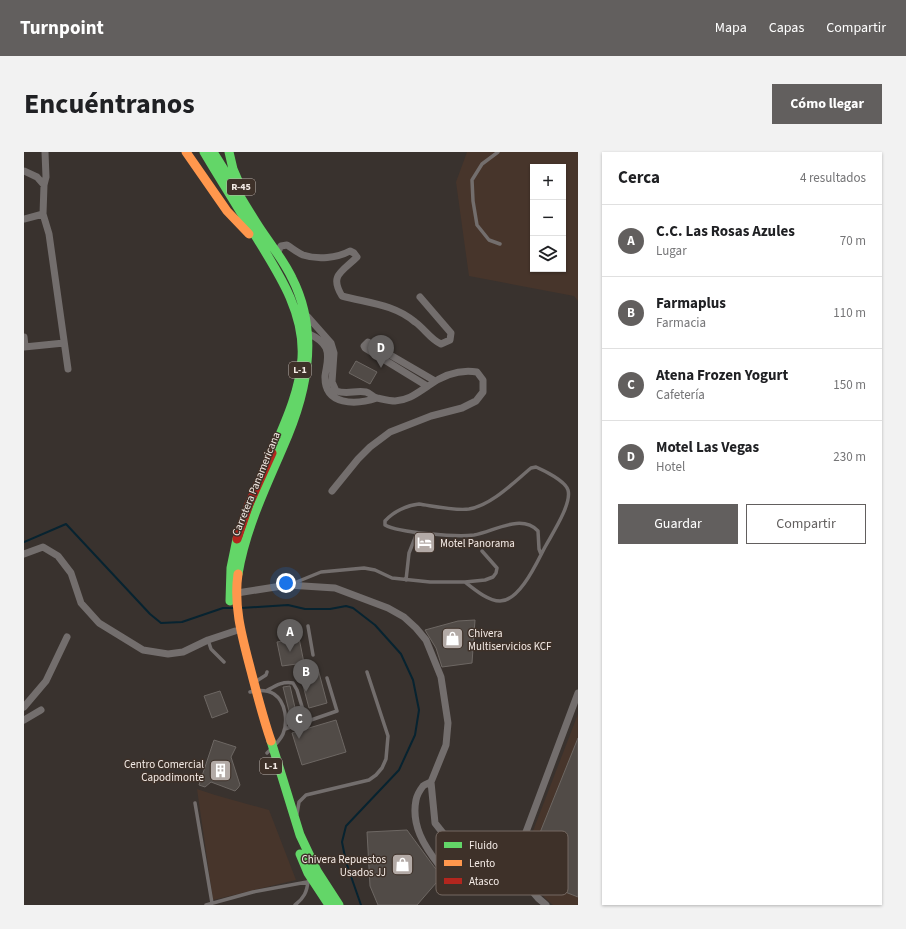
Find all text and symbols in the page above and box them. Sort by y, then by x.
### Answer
text: Turnpoint [20,15,104,42]
text: Mapa [715,18,747,38]
text: Capas [769,18,804,38]
text: Compartir [826,18,886,38]
text: Encuéntranos [24,84,195,124]
button: Cómo llegar [772,84,882,124]
map controls [530,164,566,272]
button: + [530,164,566,200]
text: Cerca [618,166,660,190]
text: 4 resultados [800,169,866,187]
road number: R-45 [227,179,255,195]
button: − [530,200,566,236]
text: C.C. Las Rosas Azules [656,221,795,242]
text: A [627,232,635,250]
text: 70 m [840,232,866,250]
button: layers [530,236,566,272]
text: Lugar [656,242,687,260]
text: Farmaplus [656,293,726,314]
text: B [627,304,635,322]
text: 110 m [833,304,866,322]
text: Farmacia [656,314,706,332]
pin: D [368,335,394,368]
road number: L-1 [289,362,311,378]
text: Atena Frozen Yogurt [656,365,788,386]
text: C [627,376,635,394]
text: 150 m [833,376,866,394]
text: Cafetería [656,386,705,404]
street label: Carretera Panamericana [228,430,284,538]
text: Motel Las Vegas [656,437,759,458]
text: D [627,448,635,466]
text: 230 m [833,448,866,466]
text: Hotel [656,458,685,476]
button: Guardar [618,504,738,544]
button: Compartir [746,504,866,544]
hotel icon: Motel Panorama [412,530,438,556]
place label: Motel Panorama [440,536,515,551]
your location [276,573,296,593]
pin: A [277,619,303,652]
shop icon: Chivera Multiservicios KCF [439,626,465,652]
place label: Chivera Multiservicios KCF [468,626,552,654]
pin: B [293,659,319,692]
pin: C [286,706,312,739]
place label: Centro Comercial Capodimonte [124,757,205,785]
building icon: Centro Comercial Capodimonte [207,757,233,783]
road number: L-1 [260,758,282,774]
legend [436,831,568,895]
text: Fluido [469,838,498,853]
place label: Chivera Repuestos Usados JJ [302,852,386,880]
shop icon: Chivera Repuestos Usados JJ [389,852,415,878]
text: Lento [469,856,495,871]
text: Atasco [469,874,499,889]

